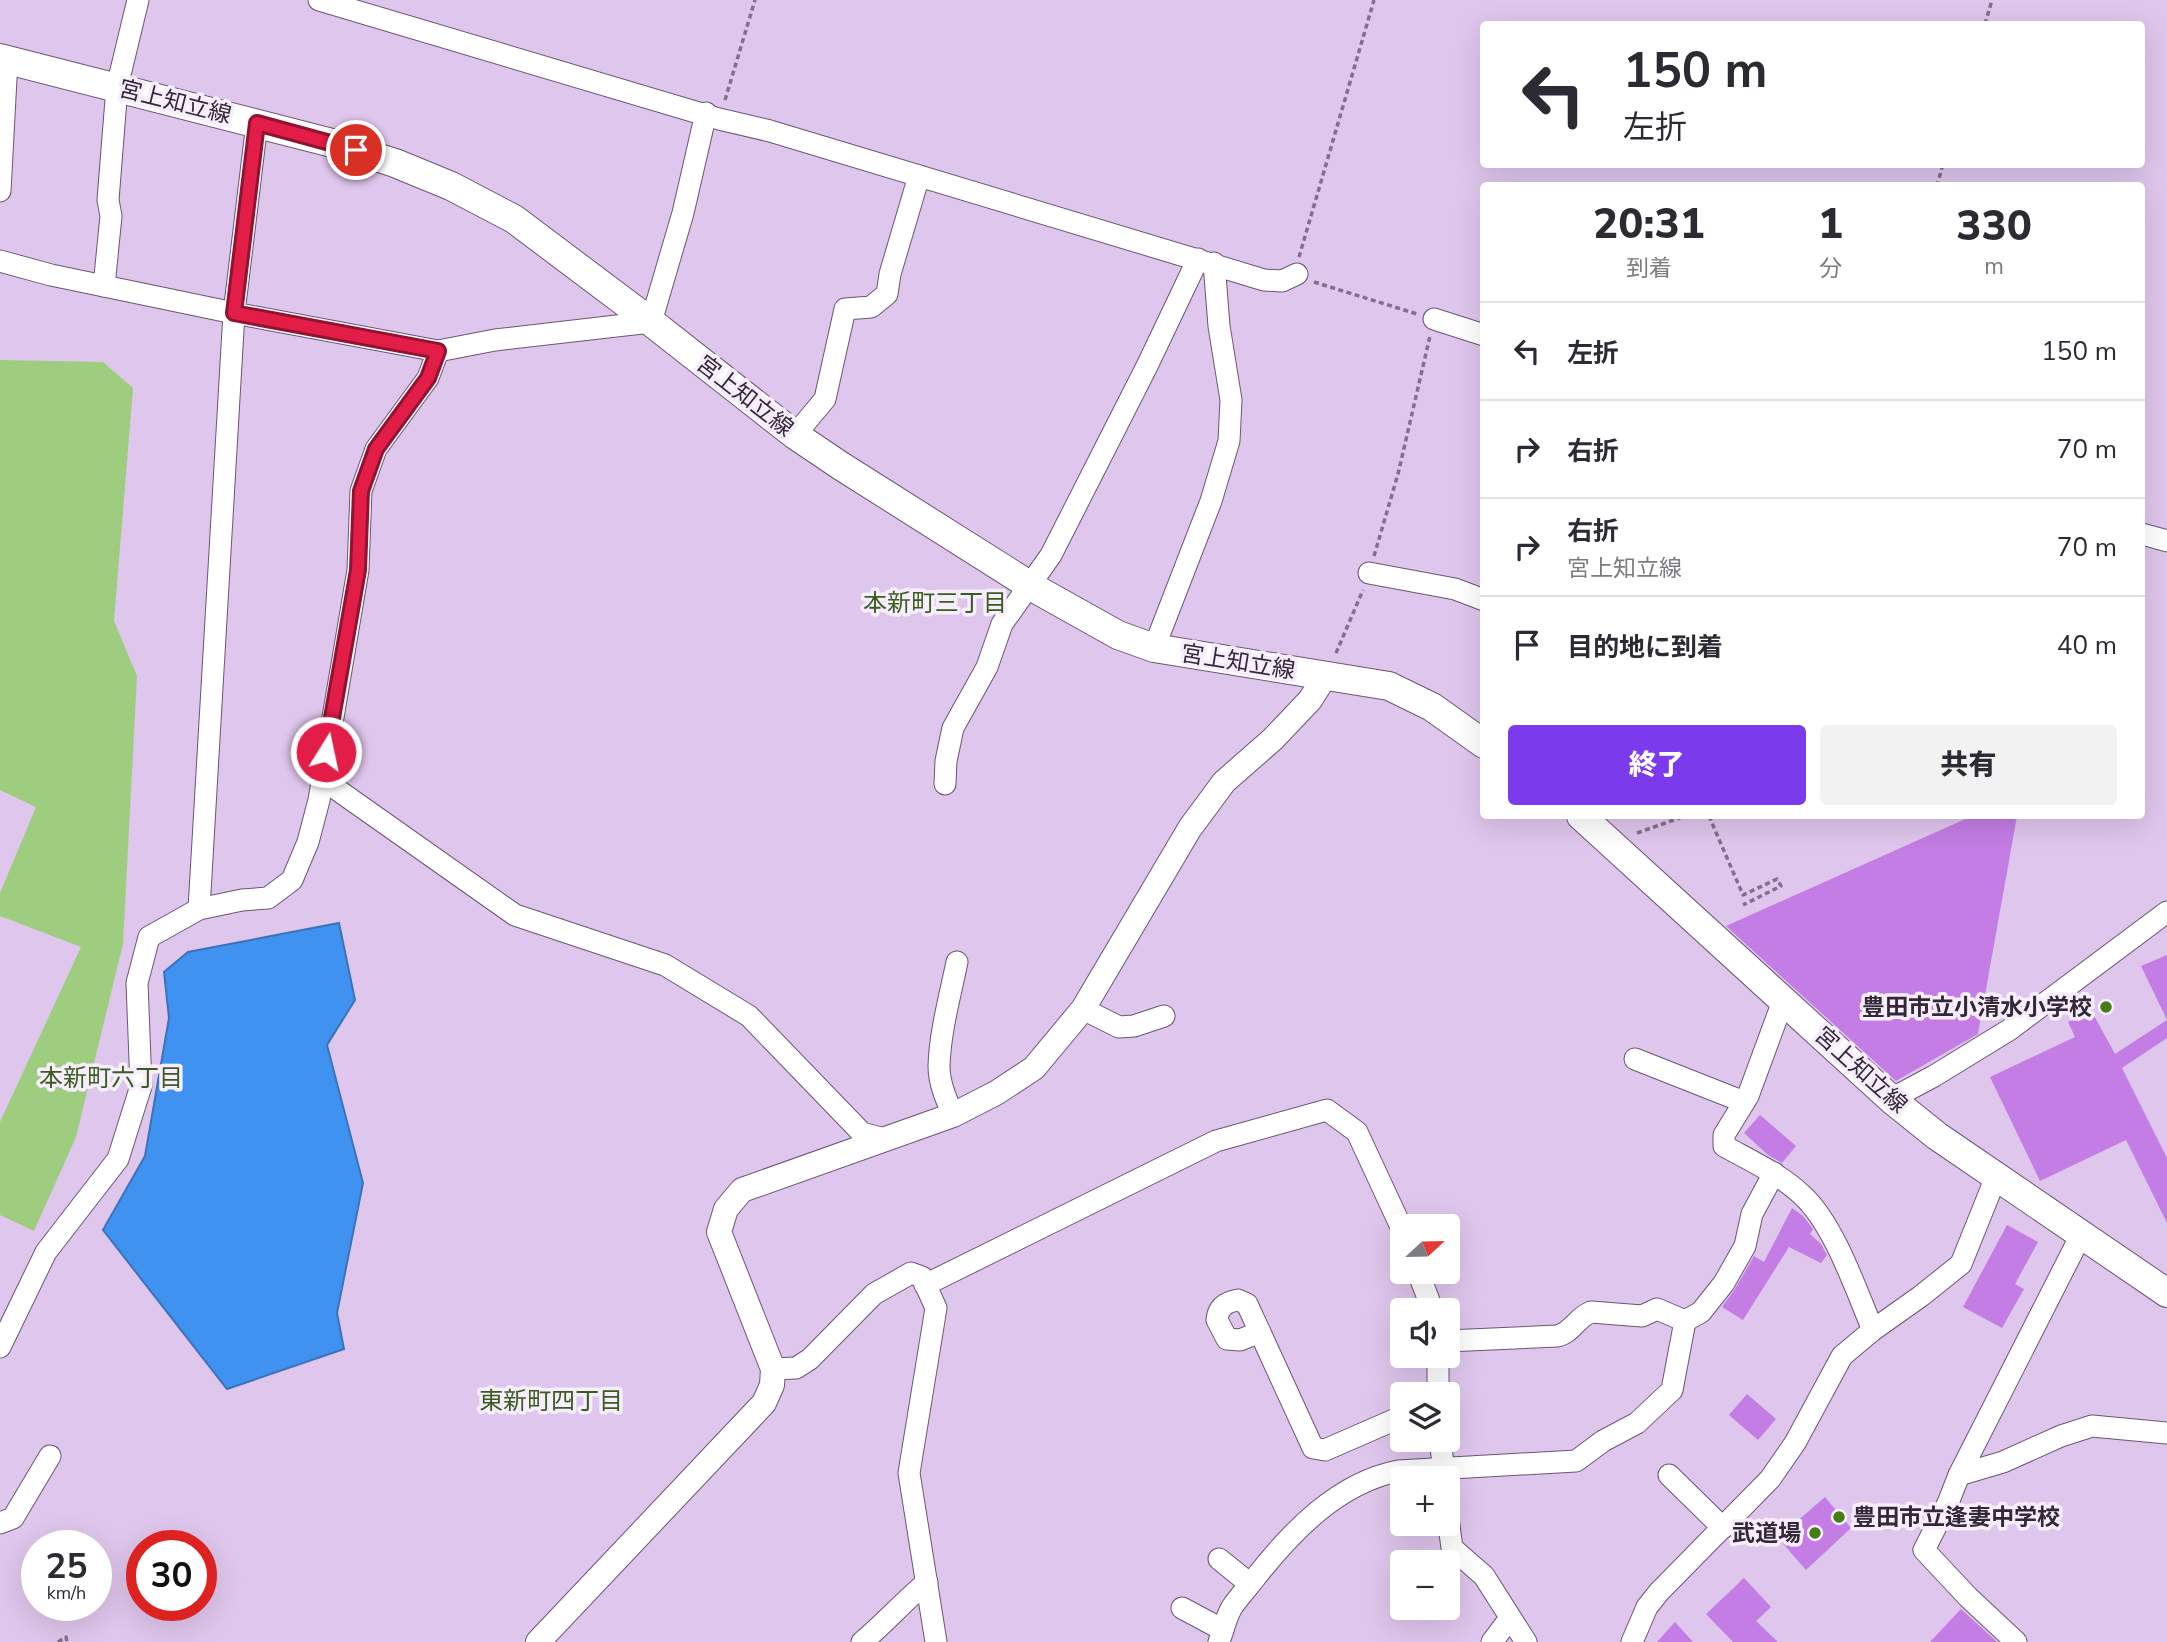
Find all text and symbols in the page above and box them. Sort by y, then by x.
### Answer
text: 150 m [1623,37,1767,104]
icon: left [1508,49,1599,140]
street label: 宮上知立線 [115,73,235,131]
text: 左折 [1623,106,1687,149]
pin [326,120,386,180]
icon: arrive [337,131,375,169]
text: 20:31 [1593,196,1705,253]
text: 1 [1818,196,1843,253]
text: 330 [1956,198,2032,255]
text: m [1984,251,2004,282]
text: 到着 [1626,253,1672,284]
text: 分 [1819,253,1842,284]
icon: left [1508,332,1546,370]
text: 150 m [2041,334,2117,369]
text: 左折 [1567,336,1619,371]
street label: 宮上知立線 [690,348,800,444]
icon: right [1508,430,1546,468]
text: 70 m [2057,432,2117,467]
text: 右折 [1567,434,1619,469]
text: 右折 [1567,514,1619,549]
icon: right [1508,528,1546,566]
text: 70 m [2057,530,2117,565]
text: 宮上知立線 [1567,553,1682,584]
district label: 本新町三丁目 [863,587,1007,619]
icon: arrive [1508,626,1546,664]
text: 40 m [2057,628,2117,663]
text: 目的地に到着 [1567,630,1723,665]
street label: 宮上知立線 [1179,638,1297,686]
position arrow [289,715,363,789]
button: 終了 [1508,725,1806,805]
button: 共有 [1820,725,2117,805]
place label: 豊田市立小清水小学校 [1862,992,2092,1023]
marker: 豊田市立小清水小学校 [2098,999,2114,1015]
street label: 宮上知立線 [1808,1020,1914,1120]
district label: 本新町六丁目 [39,1062,183,1094]
north arrow [1390,1214,1460,1284]
map controls [1390,1214,1460,1620]
button: sound [1390,1298,1460,1368]
button: layers [1390,1382,1460,1452]
district label: 東新町四丁目 [479,1385,623,1417]
button: + [1390,1466,1460,1536]
place label: 豊田市立逢妻中学校 [1853,1502,2060,1533]
marker: 豊田市立逢妻中学校 [1831,1509,1847,1525]
place label: 武道場 [1732,1518,1801,1549]
marker: 武道場 [1807,1525,1823,1541]
speed limit sign: 30 [126,1530,217,1621]
text: 25 [45,1543,88,1590]
button: − [1390,1550,1460,1620]
text: km/h [47,1581,86,1605]

